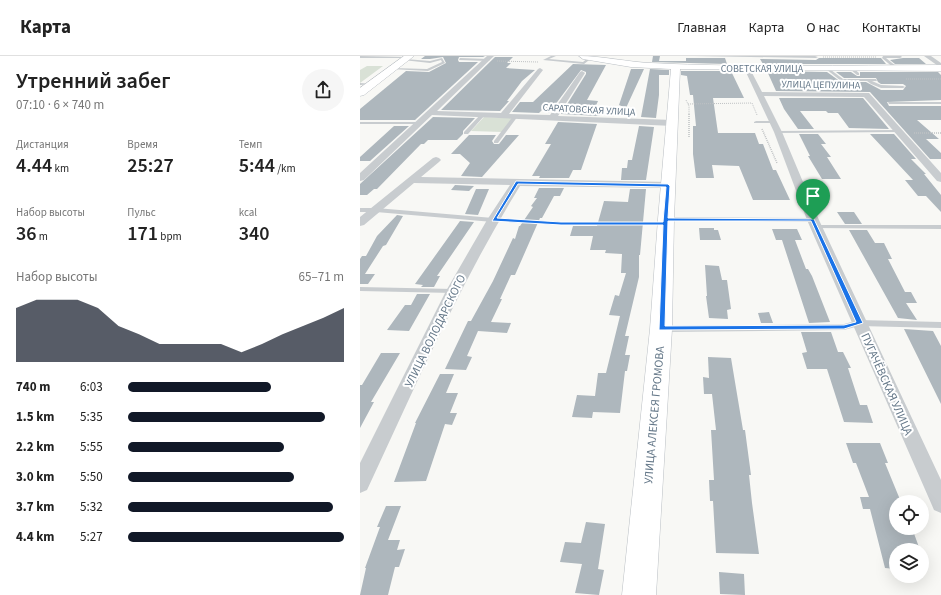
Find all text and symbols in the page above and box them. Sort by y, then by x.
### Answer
text: Карта [20,14,71,41]
text: Главная [677,18,726,38]
text: Карта [748,18,784,38]
text: О нас [806,18,840,38]
text: Контакты [862,18,921,38]
street label: СОВЕТСКАЯ УЛИЦА [721,62,804,76]
text: Утренний забег [16,65,171,97]
button: share [302,69,344,111]
street label: УЛИЦА ЦЕПУЛИНА [782,77,861,93]
text: 07:10 · 6 × 740 m [16,96,104,114]
street label: САРАТОВСКАЯ УЛИЦА [542,101,636,119]
text: Дистанция [16,137,69,152]
text: Время [127,137,158,152]
text: Темп [239,137,262,152]
text: 4.44 [16,152,52,180]
text: 25:27 [127,152,174,180]
text: 5:44 [239,152,275,180]
text: km [52,161,69,176]
text: /km [275,161,296,176]
pin [796,179,830,220]
icon: arrive [802,185,824,207]
text: Набор высоты [16,205,85,220]
text: Пульс [127,205,156,220]
text: kcal [239,205,257,220]
text: 36 [16,220,37,248]
text: 171 [127,220,158,248]
text: 340 [239,220,269,248]
text: m [37,229,48,244]
text: bpm [158,229,182,244]
text: Набор высоты [16,268,98,286]
text: 65–71 m [299,268,344,286]
street label: УЛИЦА ВОЛОДАРСКОГО [401,272,470,391]
street label: ПУГАЧЁВСКАЯ УЛИЦА [856,330,917,438]
street label: УЛИЦА АЛЕКСЕЯ ГРОМОВА [640,345,669,485]
text: 740 m [16,378,50,396]
text: 6:03 [80,378,103,396]
text: 1.5 km [16,408,55,426]
text: 5:35 [80,408,103,426]
text: 2.2 km [16,438,55,456]
text: 5:55 [80,438,103,456]
text: 3.0 km [16,468,55,486]
text: 5:50 [80,468,103,486]
map controls [889,495,929,583]
button: locate [889,495,929,535]
text: 3.7 km [16,498,55,516]
text: 5:32 [80,498,103,516]
text: 4.4 km [16,528,55,546]
text: 5:27 [80,528,103,546]
button: layers [889,543,929,583]

